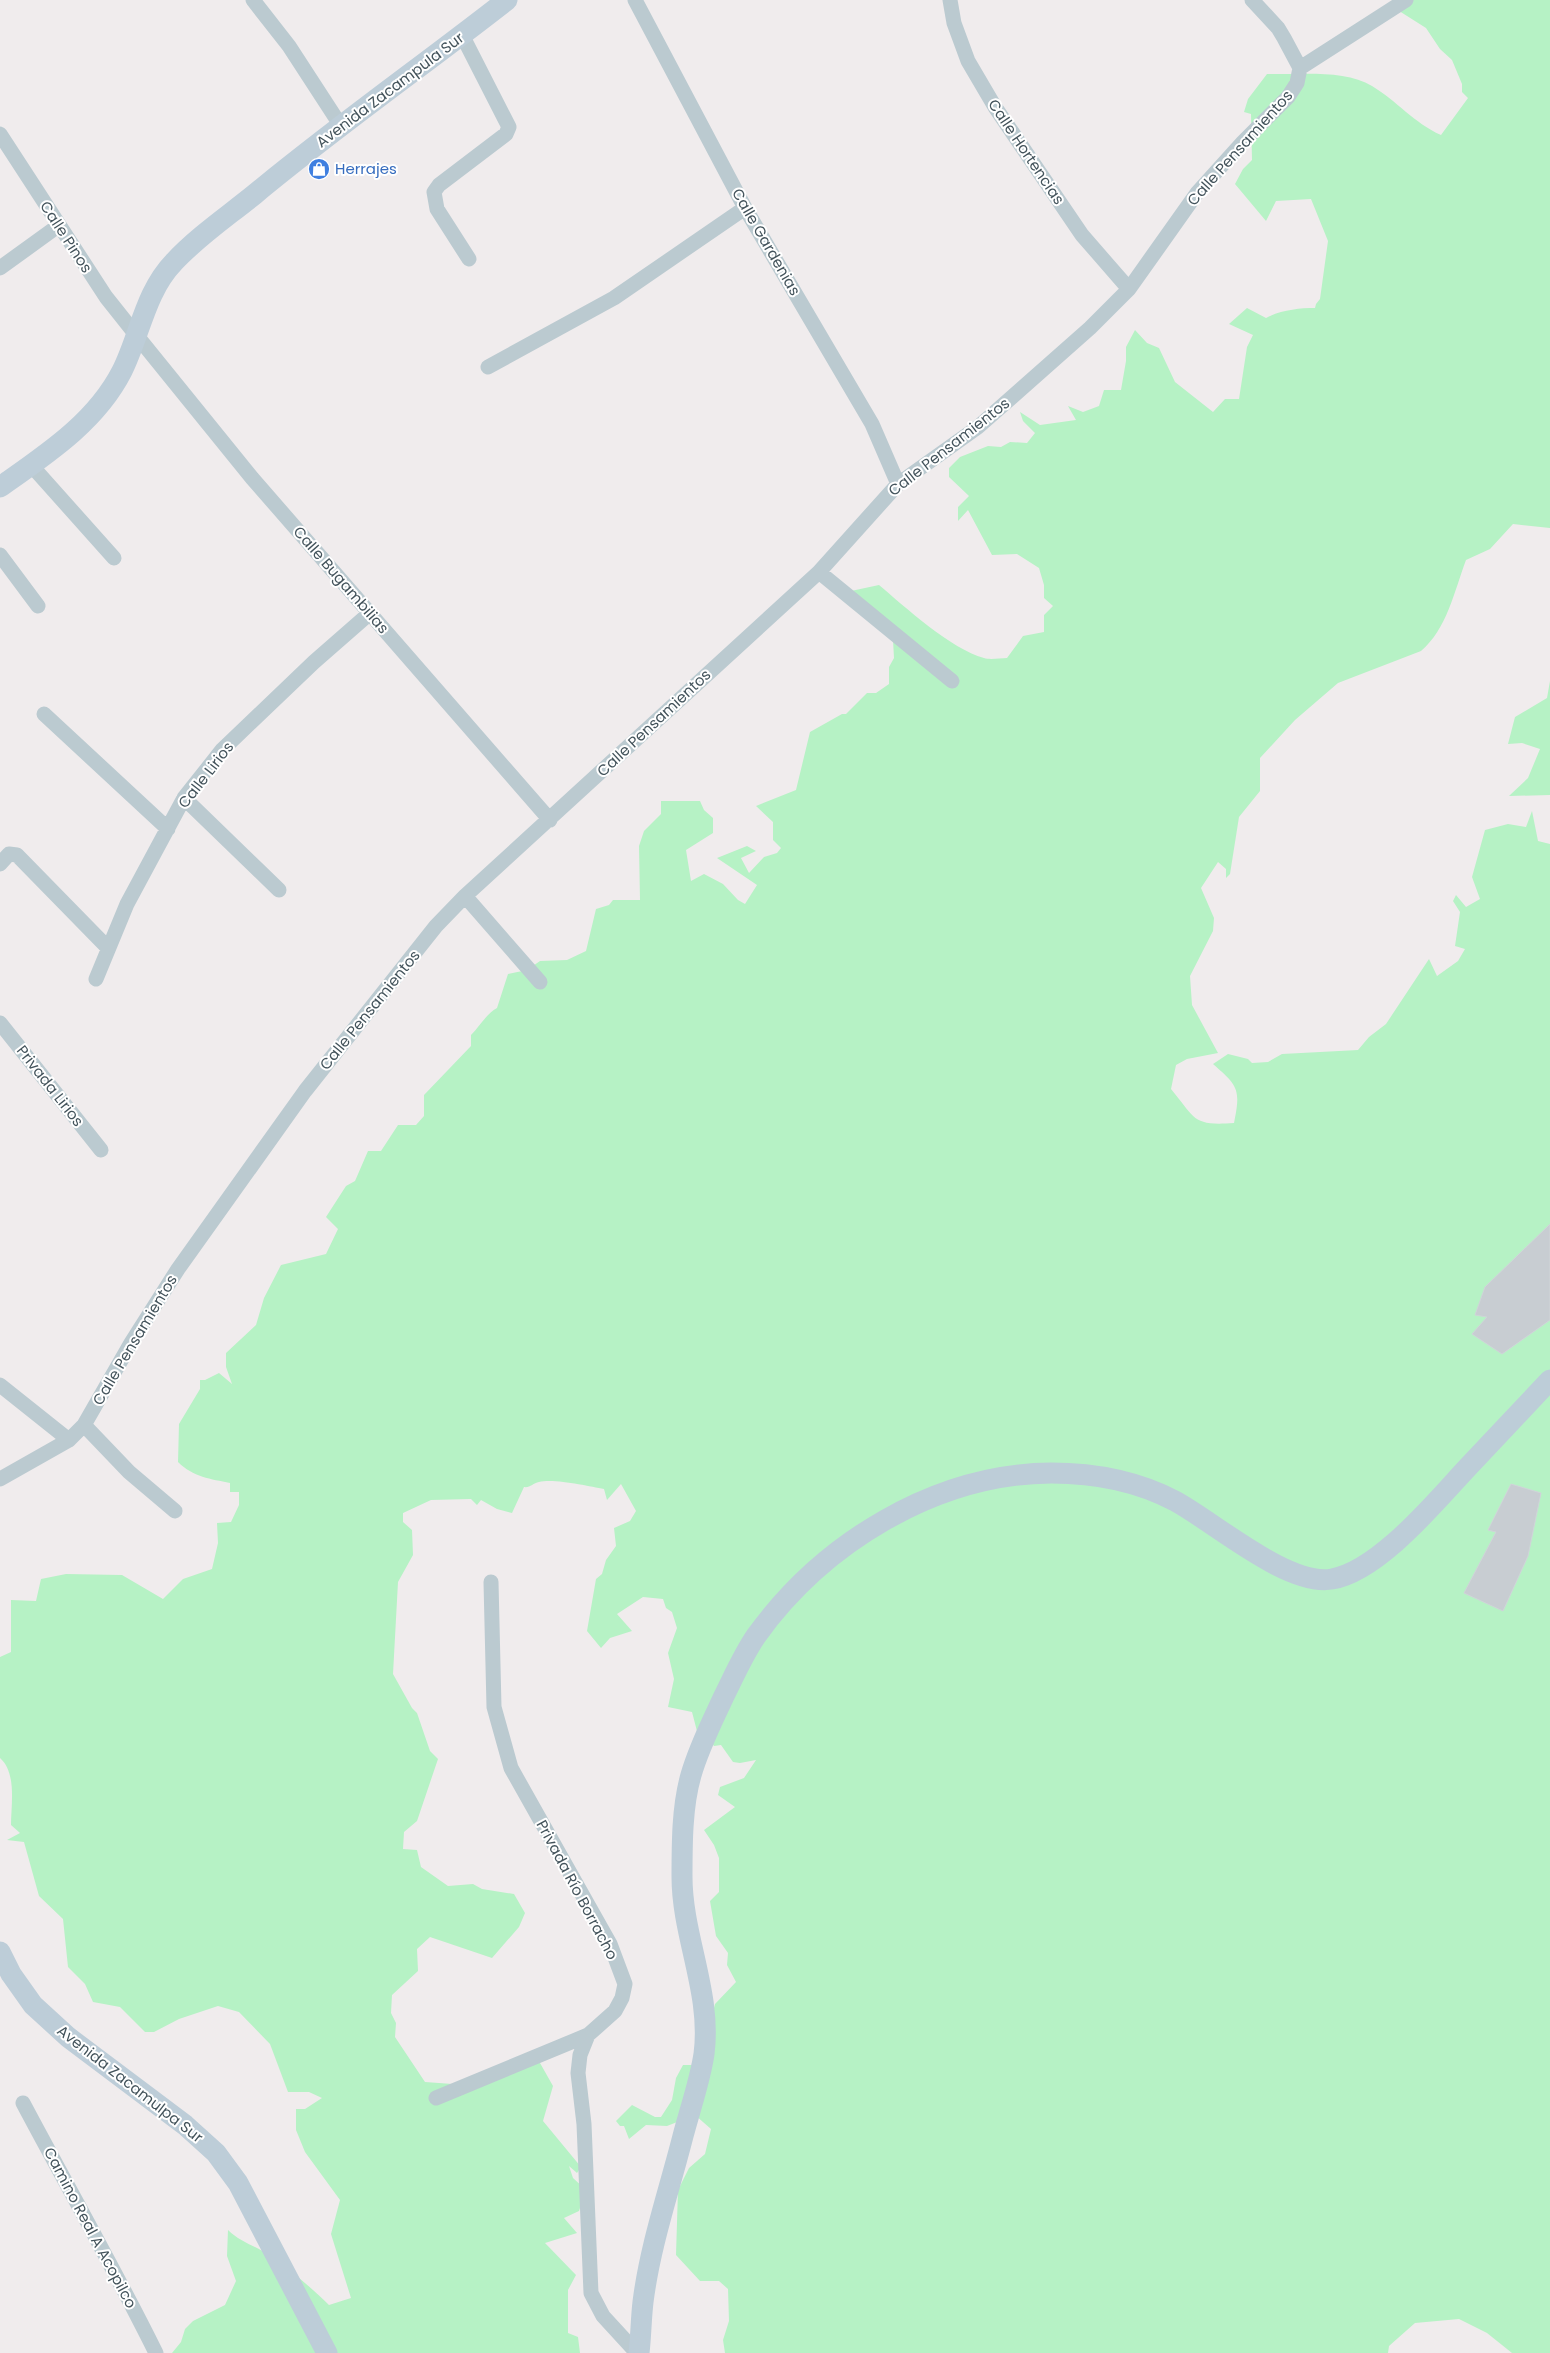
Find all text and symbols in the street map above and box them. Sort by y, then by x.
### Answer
street label: Avenida Zacampula Sur [312,27,468,152]
street label: Calle Pensamientos [1182,85,1297,210]
street label: Calle Hortencias [983,95,1070,209]
shop icon: Herrajes [307,157,331,181]
place label: Herrajes [335,158,397,179]
street label: Calle Gardenias [727,184,806,299]
street label: Calle Pinos [35,197,98,277]
street label: Calle Pensamientos [884,392,1014,501]
street label: Calle Bugambilias [289,521,394,638]
street label: Calle Pensamientos [592,664,715,781]
street label: Calle Lirios [173,737,238,812]
street label: Calle Pensamientos [315,945,425,1074]
street label: Privada Lirios [12,1041,89,1131]
street label: Calle Pensamientos [87,1270,182,1409]
street label: Privada Río Borracho [532,1816,623,1963]
street label: Avenida Zacamulpa Sur [53,2020,208,2148]
street label: Camino Real A Acopilco [39,2144,142,2312]

